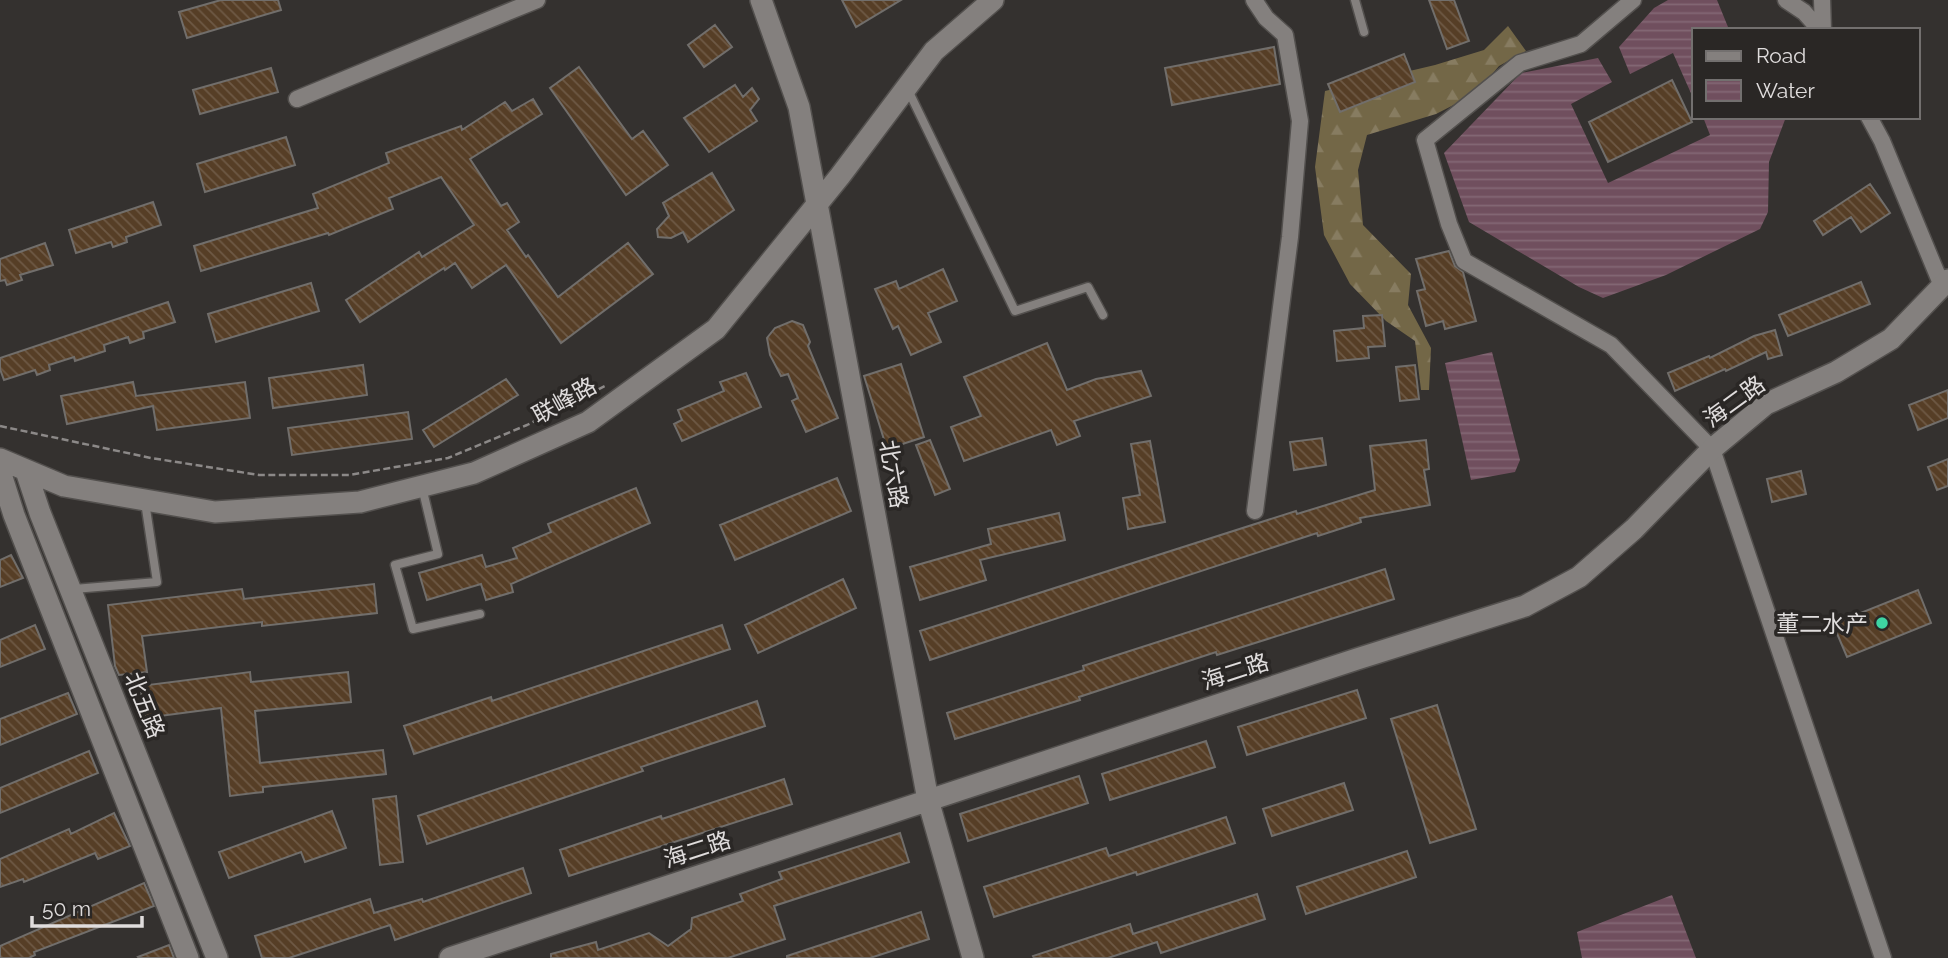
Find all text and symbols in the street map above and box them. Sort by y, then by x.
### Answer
legend [1692,28,1920,119]
text: Road [1756,43,1806,68]
text: Water [1756,78,1815,103]
street label: 海二路 [1698,370,1770,432]
street label: 联峰路 [527,371,601,429]
street label: 北六路 [875,438,913,510]
place label: 董二水产 [1776,610,1868,637]
marker: 董二水产 [1874,615,1890,631]
street label: 海二路 [1198,647,1272,695]
street label: 北五路 [120,668,170,742]
street label: 海二路 [660,825,734,873]
scale bar [32,884,142,928]
text: 50 m [42,896,91,921]

